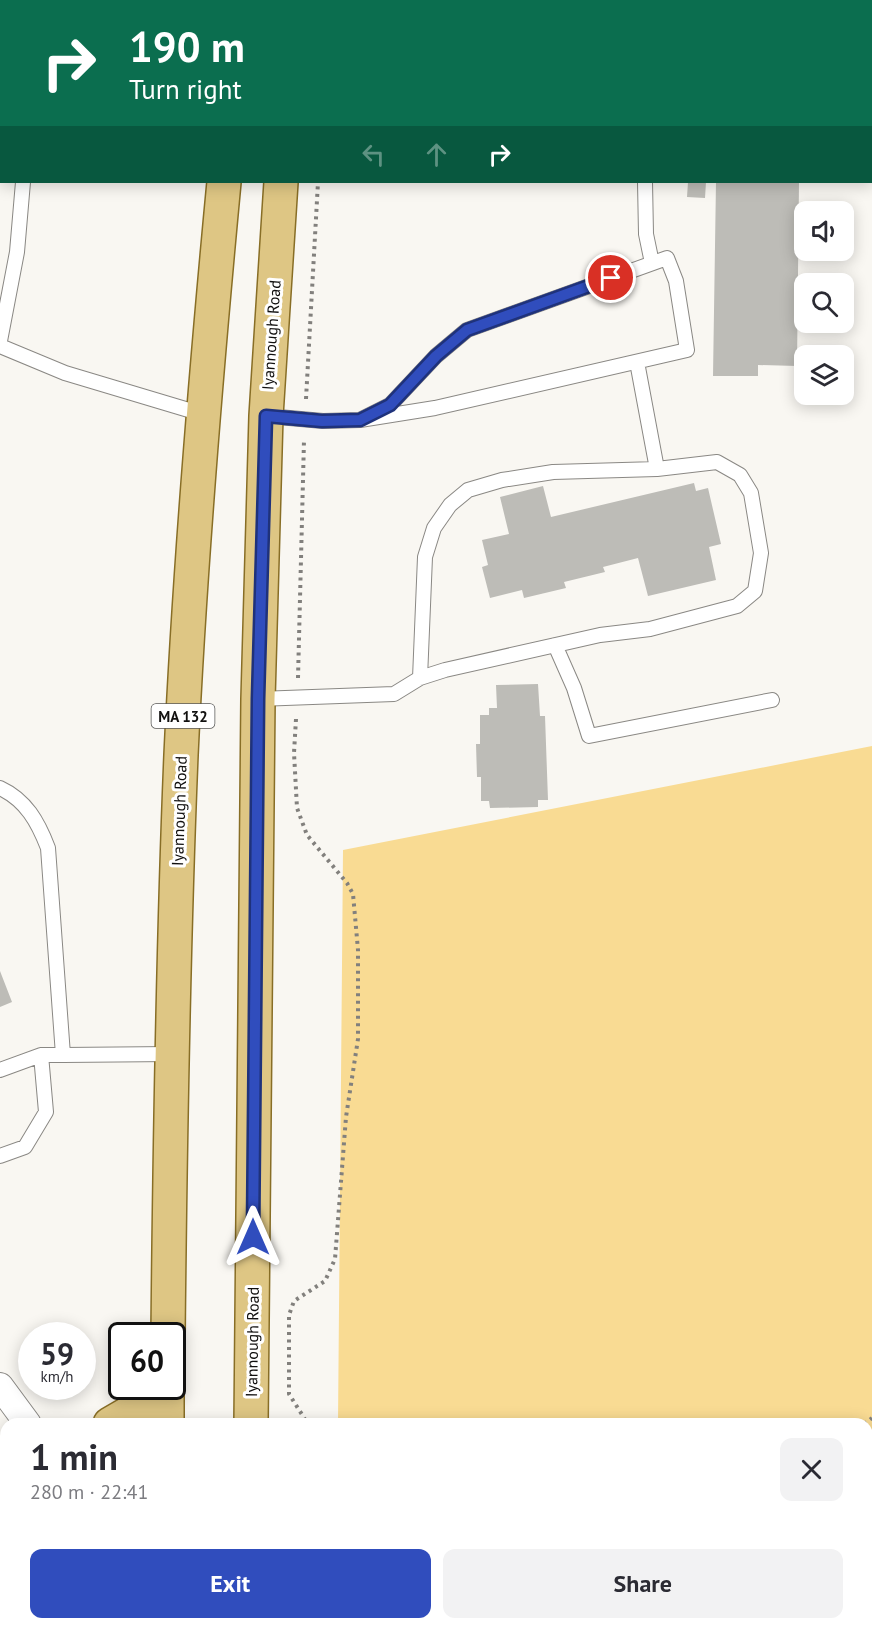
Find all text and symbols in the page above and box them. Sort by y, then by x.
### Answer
text: 190 m [129,19,245,74]
icon: right [30,24,108,102]
text: Turn right [129,72,242,106]
icon: left [357,138,390,171]
icon: ahead [420,138,453,171]
icon: right [483,138,516,171]
map controls [794,201,854,405]
button: sound [794,201,854,261]
pin [585,252,636,303]
icon: arrive [594,261,627,294]
button: search [794,273,854,333]
street label: Iyannough Road [257,279,285,391]
button: layers [794,345,854,405]
road number: MA 132 [152,704,214,728]
street label: Iyannough Road [167,756,191,866]
position arrow [221,1205,285,1269]
street label: Iyannough Road [241,1287,263,1397]
speed limit sign: 60 [108,1322,186,1400]
text: 59 [40,1334,74,1373]
text: km/h [41,1367,73,1386]
text: 1 min [30,1433,118,1480]
button: close [780,1438,843,1501]
text: 280 m · 22:41 [30,1479,148,1505]
button: Exit [30,1549,431,1618]
button: Share [443,1549,843,1618]

